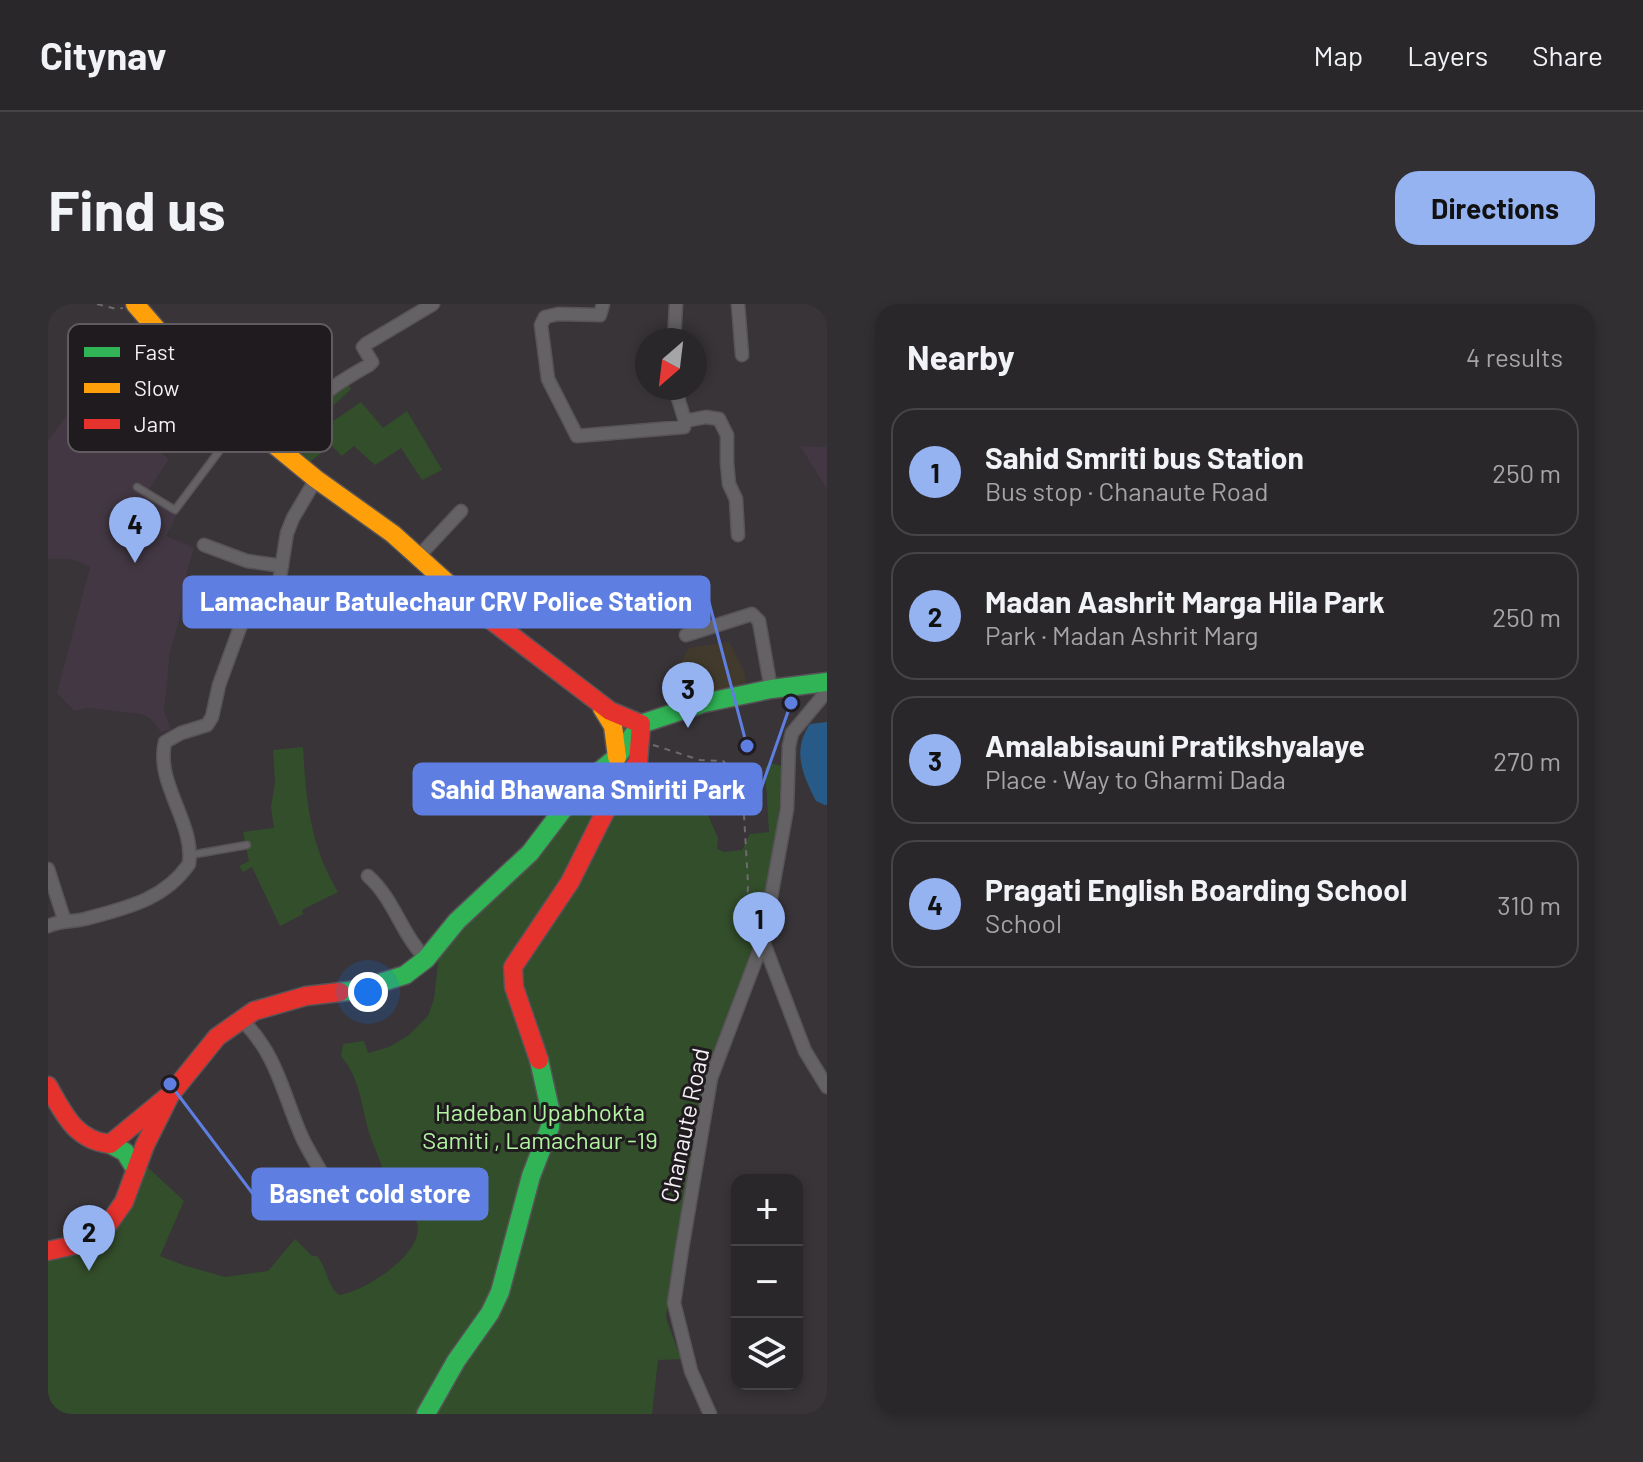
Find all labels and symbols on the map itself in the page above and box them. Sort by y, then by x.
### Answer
legend [68,324,332,452]
north arrow [635,328,707,400]
text: Fast [134,338,176,364]
text: Slow [134,374,179,400]
text: Jam [134,410,176,436]
pin: 4 [109,497,161,563]
callout: Lamachaur Batulechaur CRV Police Station [184,577,709,627]
text: Lamachaur Batulechaur CRV Police Station [200,585,692,616]
pin: 3 [662,662,714,728]
callout: Sahid Bhawana Smiriti Park [414,764,761,814]
text: Sahid Bhawana Smiriti Park [430,773,746,804]
pin: 1 [733,892,785,958]
your location [348,972,388,1012]
street label: Chanaute Road [654,1045,714,1205]
park label: Hadeban Upabhokta Samiti , Lamachaur -19 [422,1097,658,1154]
callout: Basnet cold store [253,1169,487,1219]
text: Basnet cold store [269,1177,471,1208]
pin: 2 [63,1205,115,1271]

